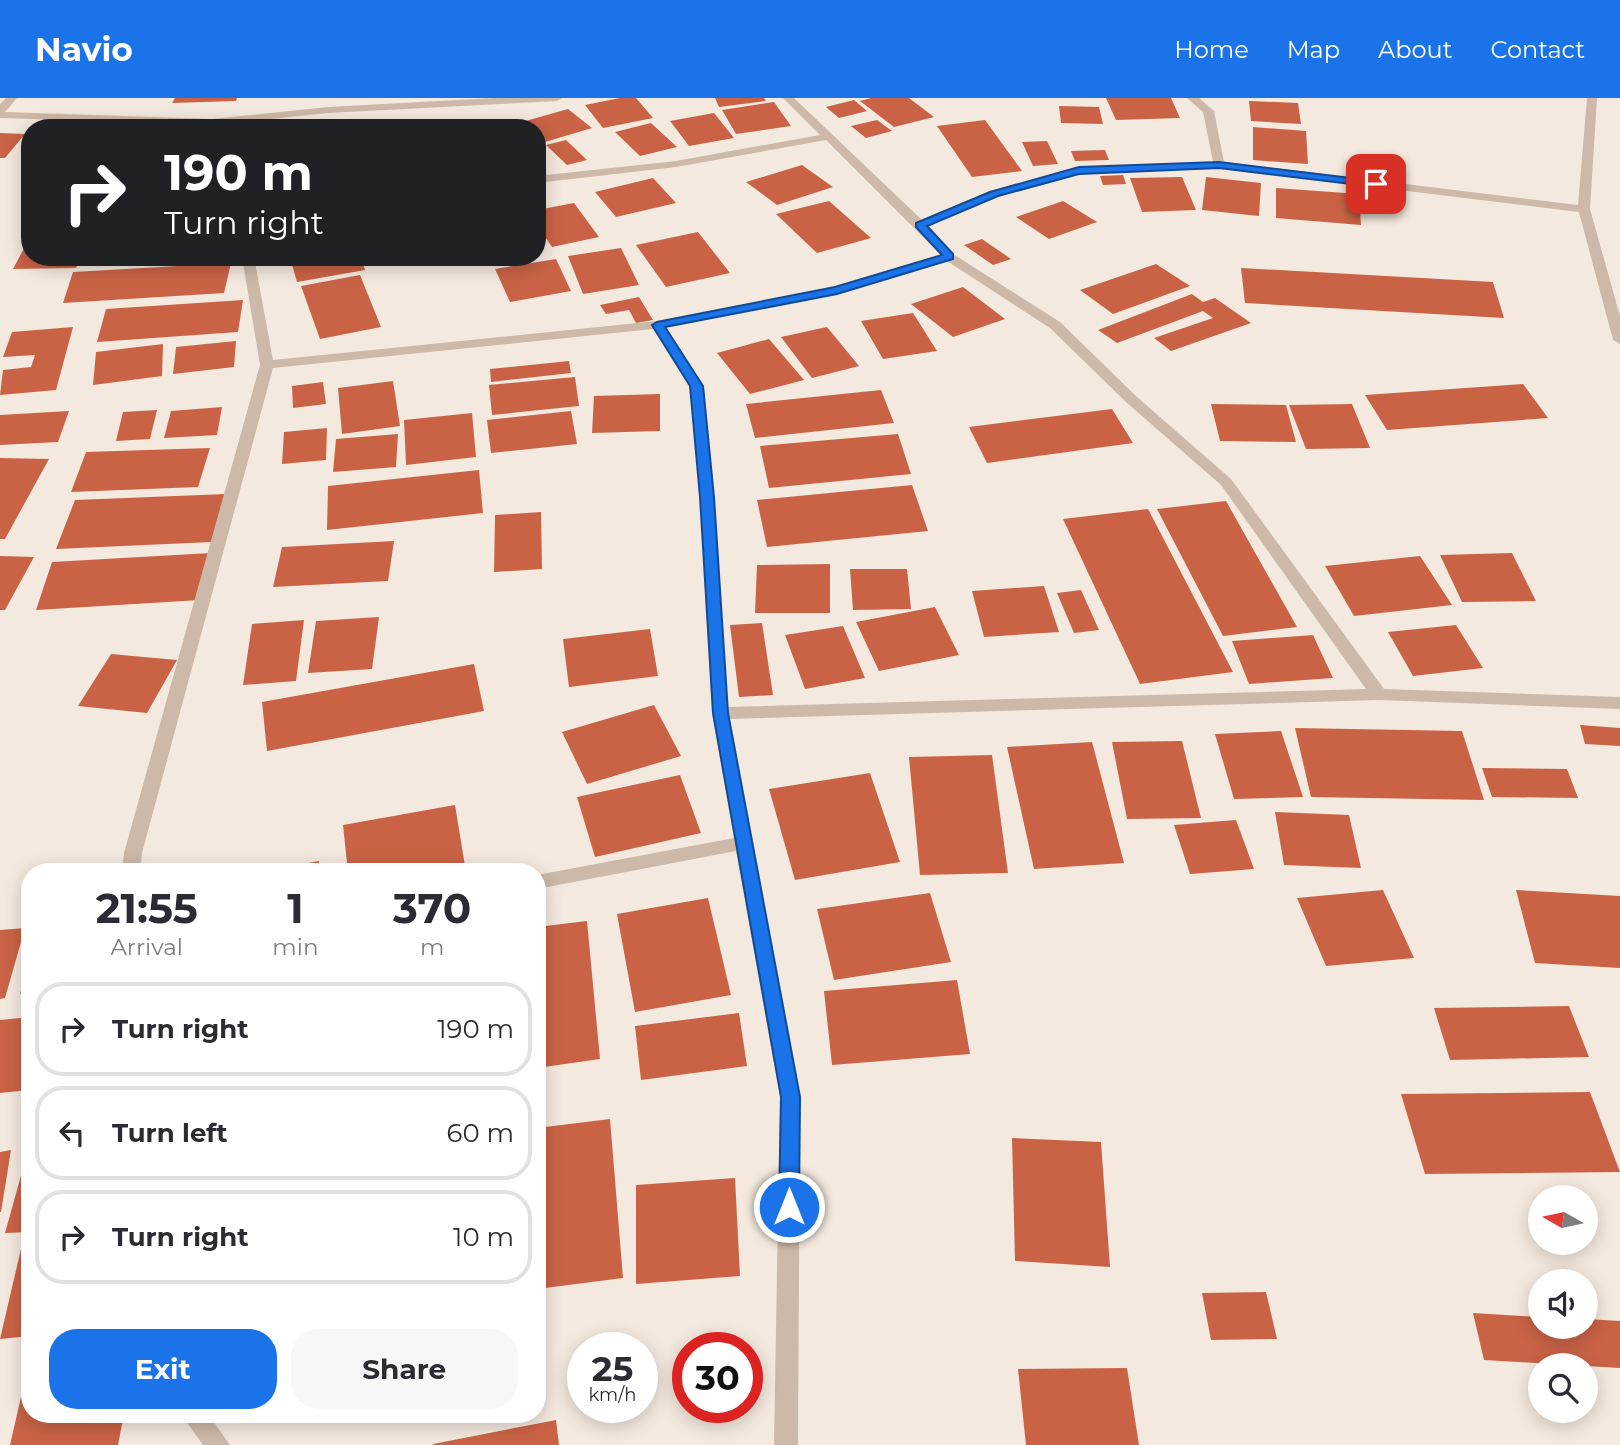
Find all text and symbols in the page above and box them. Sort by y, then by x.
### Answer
text: Navio [35,29,133,69]
text: Home [1174,35,1249,64]
text: Map [1287,35,1340,64]
text: About [1378,35,1452,64]
text: Contact [1490,35,1585,64]
text: 190 m [164,143,313,202]
icon: right [49,147,140,238]
pin [1346,154,1406,214]
icon: arrive [1357,165,1395,203]
text: Turn right [164,203,324,242]
text: 21:55 [96,882,198,934]
text: 1 [287,882,304,934]
text: 370 [393,882,471,934]
text: Arrival [110,933,183,961]
text: min [272,933,318,961]
text: m [420,933,444,961]
icon: right [53,1010,91,1048]
text: Turn right [112,1013,248,1045]
text: 190 m [437,1013,514,1045]
icon: left [53,1114,91,1152]
text: Turn left [112,1117,228,1149]
text: 60 m [447,1117,514,1149]
position arrow [752,1170,826,1244]
north arrow [1528,1185,1598,1255]
map controls [1528,1185,1598,1423]
icon: right [53,1218,91,1256]
text: Turn right [112,1221,248,1253]
text: 10 m [453,1221,514,1253]
button: sound [1528,1269,1598,1339]
button: Exit [49,1329,277,1409]
button: Share [291,1329,518,1409]
speed limit sign: 30 [672,1332,763,1423]
text: 25 [592,1347,633,1390]
button: search [1528,1353,1598,1423]
text: km/h [588,1384,637,1406]

